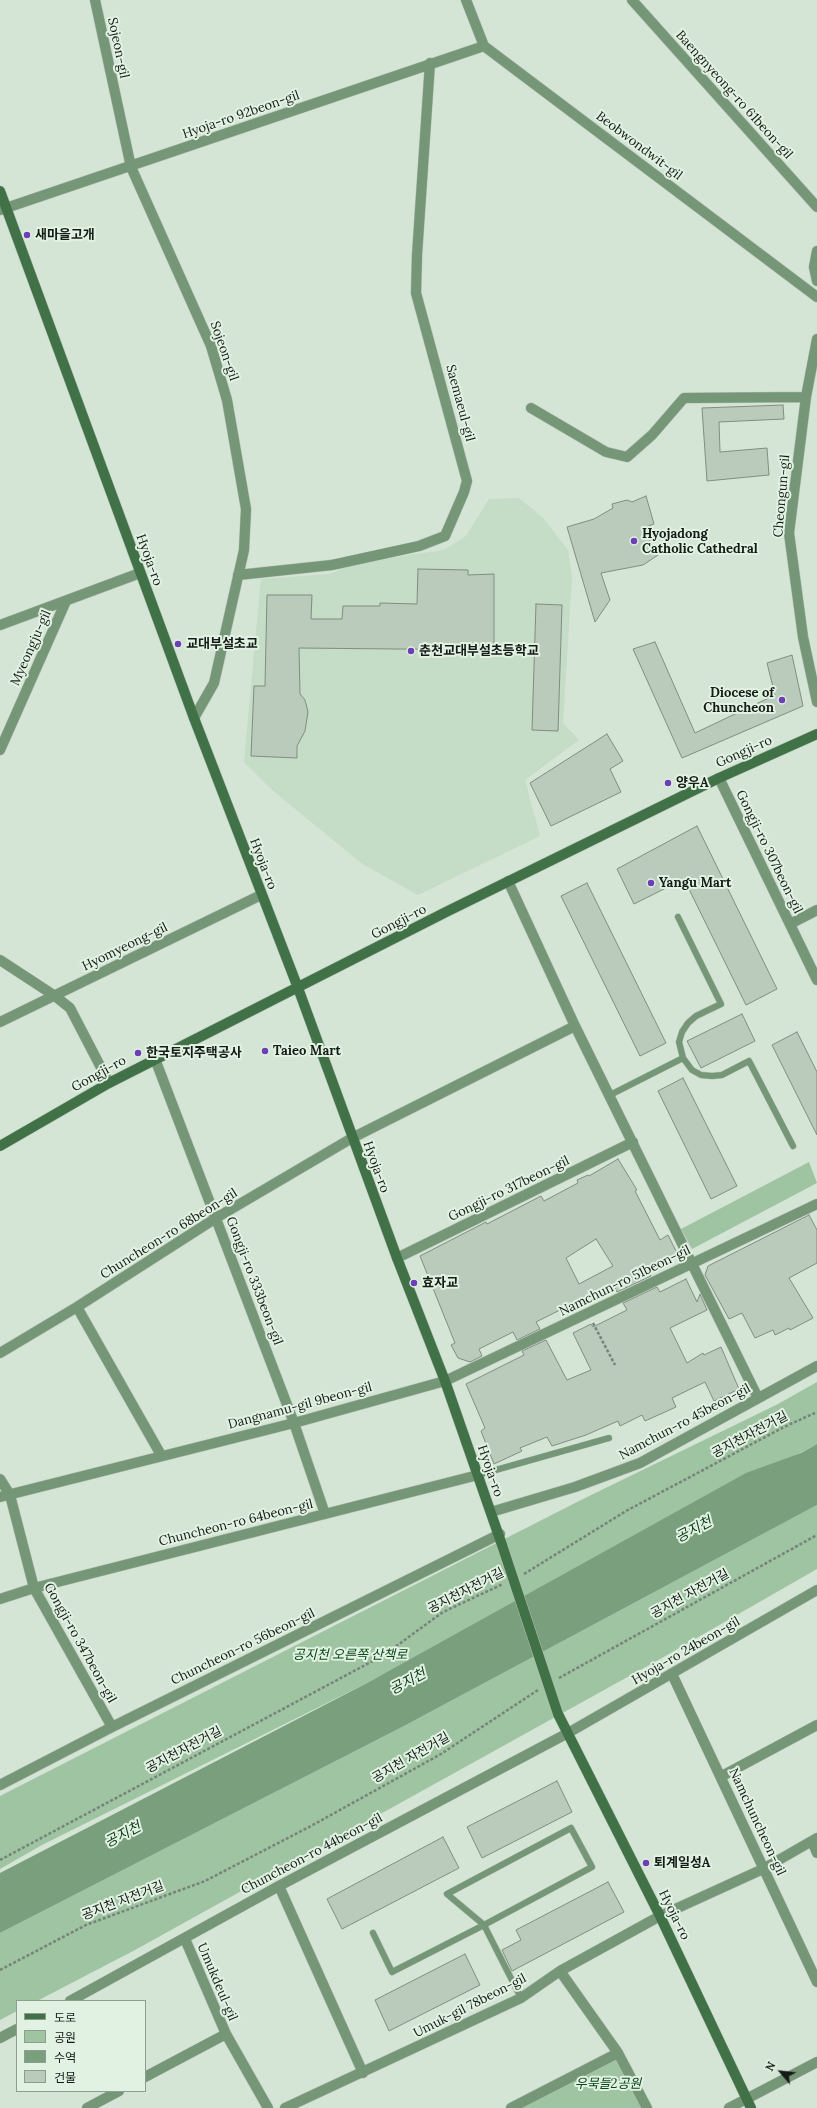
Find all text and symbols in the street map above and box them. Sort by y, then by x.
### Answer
street label: Sojeon-gil [104,16,132,80]
street label: Baengnyeong-ro 61beon-gil [672,28,796,162]
street label: Hyoja-ro 92beon-gil [180,88,302,142]
street label: Beobwondwit-gil [593,108,685,184]
place label: 새마을고개 [35,227,95,243]
marker: 새마을고개 [22,230,32,240]
street label: Sojeon-gil [207,319,241,383]
street label: Saemaeul-gil [442,363,478,443]
street label: Cheongun-gil [771,454,793,538]
place label: Hyojadong Catholic Cathedral [642,526,758,557]
street label: Hyoja-ro [132,532,166,588]
marker: Hyojadong Catholic Cathedral [629,536,639,546]
street label: Myeongju-gil [7,608,55,688]
place label: 교대부설초교 [186,636,258,652]
marker: 교대부설초교 [173,639,183,649]
place label: 춘천교대부설초등학교 [419,643,539,659]
marker: 춘천교대부설초등학교 [406,646,416,656]
place label: Diocese of Chuncheon [703,685,774,716]
marker: Diocese of Chuncheon [777,695,787,705]
street label: Gongji-ro [713,733,775,771]
place label: 양우A [676,775,709,791]
marker: 양우A [663,778,673,788]
street label: Gongji-ro 307beon-gil [732,788,806,916]
street label: Hyoja-ro [246,836,280,892]
place label: Yangu Mart [659,875,731,891]
marker: Yangu Mart [646,878,656,888]
street label: Gongji-ro [369,901,429,943]
street label: Hyomyeong-gil [80,920,170,974]
place label: Taieo Mart [273,1043,341,1059]
place label: 한국토지주택공사 [146,1045,242,1061]
marker: Taieo Mart [260,1046,270,1056]
marker: 한국토지주택공사 [133,1048,143,1058]
street label: Gongji-ro [69,1053,129,1095]
street label: Hyoja-ro [359,1139,393,1195]
street label: Gongji-ro 317beon-gil [446,1153,572,1225]
street label: Chuncheon-ro 68beon-gil [98,1185,240,1283]
street label: Gongji-ro 333beon-gil [222,1215,286,1347]
street label: Namchun-ro 51beon-gil [557,1242,693,1320]
place label: 효자교 [422,1275,458,1291]
marker: 효자교 [409,1278,419,1288]
street label: Dangnamu-gil 9beon-gil [226,1379,374,1433]
street label: Namchun-ro 45beon-gil [617,1381,753,1463]
street label: 공지천자전거길 [709,1408,791,1462]
street label: Hyoja-ro [474,1443,506,1499]
street label: Chuncheon-ro 64beon-gil [157,1496,315,1550]
water label: 공지천 [673,1514,715,1546]
street label: 공지천자전거길 [425,1565,507,1617]
street label: 공지천 자전거길 [648,1566,732,1622]
street label: Gongji-ro 347beon-gil [41,1580,119,1706]
street label: Chuncheon-ro 56beon-gil [168,1605,318,1689]
street label: Hyoja-ro 24beon-gil [629,1614,743,1688]
park label: 공지천 오른쪽 산책로 [293,1647,407,1663]
water label: 공지천 [387,1666,429,1698]
street label: 공지천자전거길 [143,1723,225,1777]
street label: 공지천 자전거길 [369,1729,453,1787]
street label: Namchuncheon-gil [725,1766,789,1878]
street label: Chuncheon-ro 44beon-gil [239,1810,385,1898]
water label: 공지천 [102,1819,144,1851]
place label: 퇴계일성A [654,1855,711,1871]
marker: 퇴계일성A [641,1858,651,1868]
street label: 공지천 자전거길 [80,1878,166,1924]
street label: Hyoja-ro [655,1887,693,1943]
street label: Umukdeul-gil [194,1941,240,2023]
street label: Umuk-gil 78beon-gil [411,1971,529,2041]
legend [16,2000,146,2092]
text: 도로 [54,2010,76,2025]
text: 공원 [54,2030,76,2045]
text: 수역 [54,2050,76,2065]
north arrow [761,2052,801,2092]
text: N [762,2059,779,2073]
text: 건물 [54,2070,76,2085]
park label: 우묵들2공원 [575,2076,641,2092]

